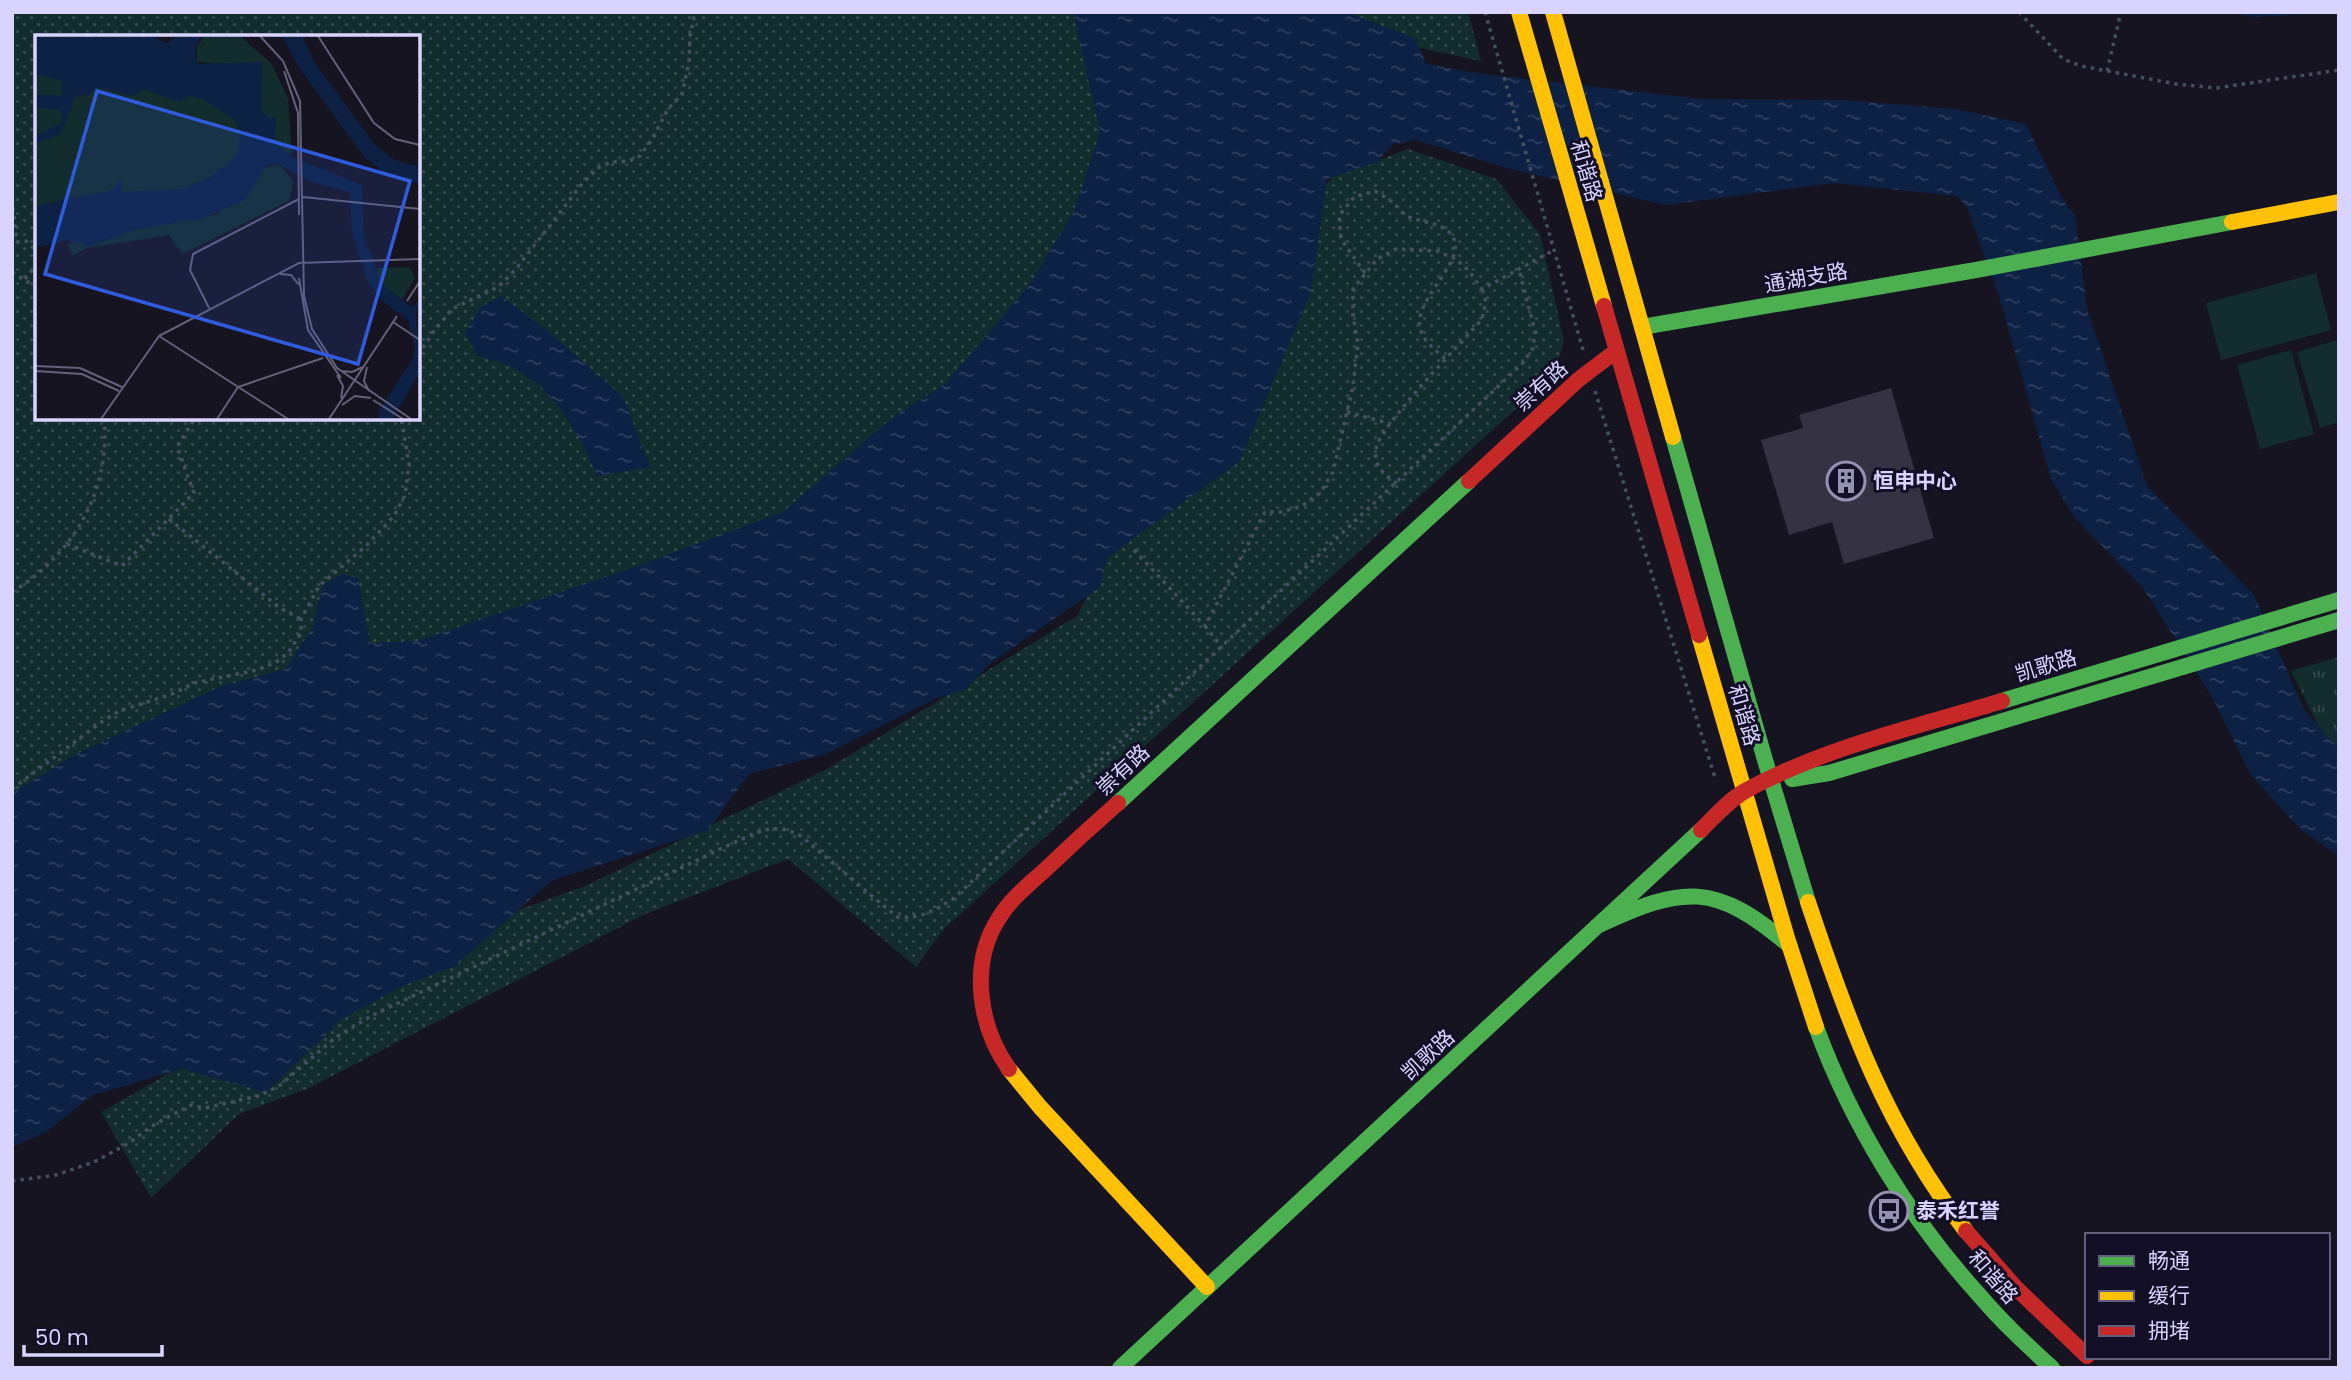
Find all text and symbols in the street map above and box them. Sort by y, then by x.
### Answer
inset map [35,35,420,420]
street label: 和谐路 [1564,137,1609,205]
street label: 通湖支路 [1762,256,1850,299]
street label: 崇有路 [1508,354,1574,417]
building icon: 恒申中心 [1825,460,1867,502]
place label: 恒申中心 [1873,466,1957,495]
street label: 凯歌路 [2011,642,2080,689]
street label: 和谐路 [1722,681,1767,749]
street label: 崇有路 [1090,738,1156,802]
street label: 凯歌路 [1395,1023,1461,1087]
bus stop icon: 泰禾红誉 [1868,1190,1910,1232]
place label: 泰禾红誉 [1916,1196,2000,1225]
legend [2085,1233,2330,1359]
street label: 和谐路 [1962,1243,2025,1310]
text: 畅通 [2148,1246,2190,1275]
text: 缓行 [2148,1281,2190,1310]
scale bar [24,1314,163,1358]
text: 拥堵 [2148,1316,2190,1345]
text: 50 m [35,1323,89,1352]

